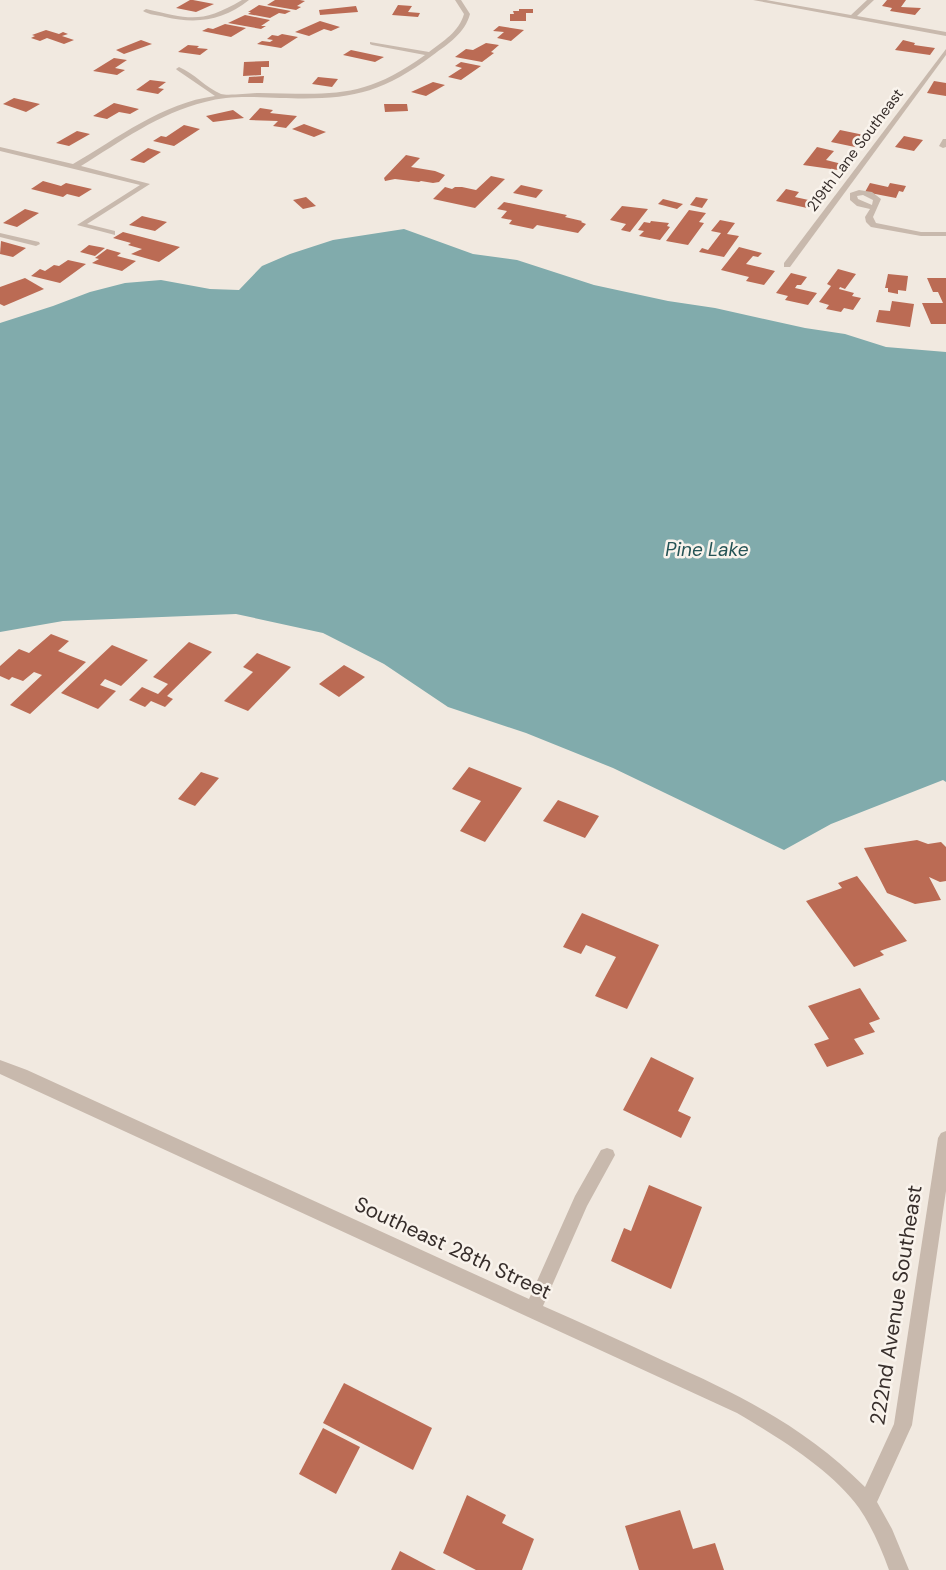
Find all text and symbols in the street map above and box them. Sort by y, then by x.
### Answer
street label: 219th Lane Southeast [802,84,908,215]
water label: Pine Lake [665,537,749,562]
street label: 222nd Avenue Southeast [863,1183,929,1427]
street label: Southeast 28th Street [350,1190,556,1306]

